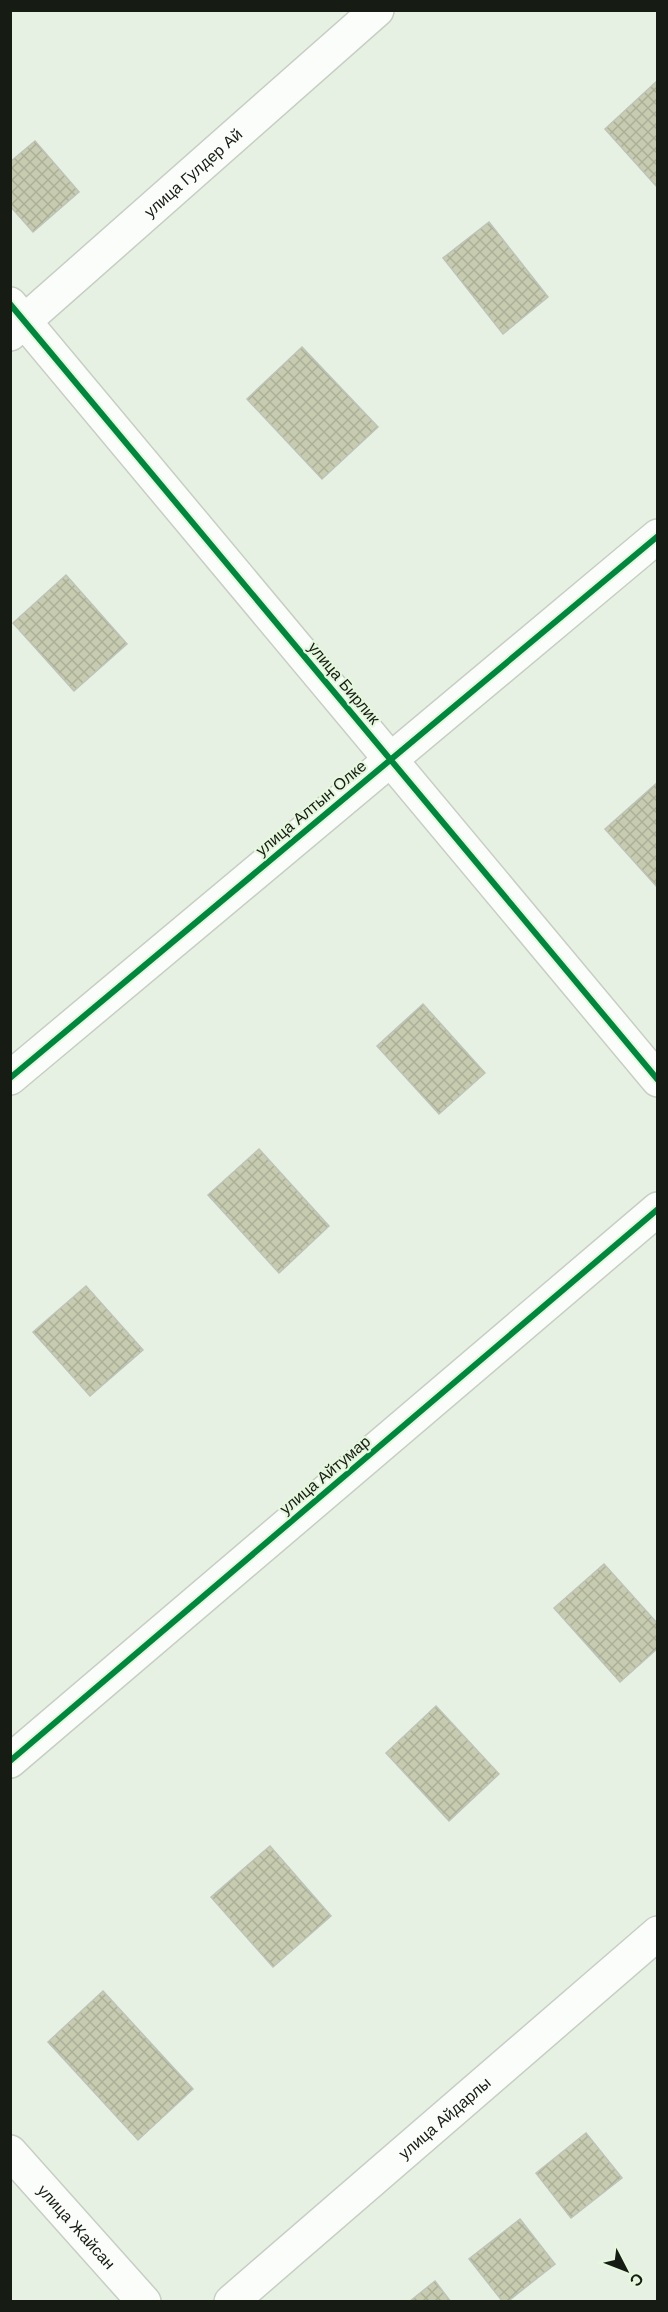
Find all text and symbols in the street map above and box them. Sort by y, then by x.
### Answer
street label: улица Гулдер Ай [141,125,245,220]
street label: улица Бирлик [305,639,384,728]
street label: улица Алтын Олке [253,757,369,859]
street label: улица Айтумар [277,1432,373,1518]
street label: улица Айдарлы [395,2073,494,2162]
street label: улица Жайсан [35,2181,119,2272]
north arrow [596,2240,656,2300]
text: С [626,2270,647,2290]

